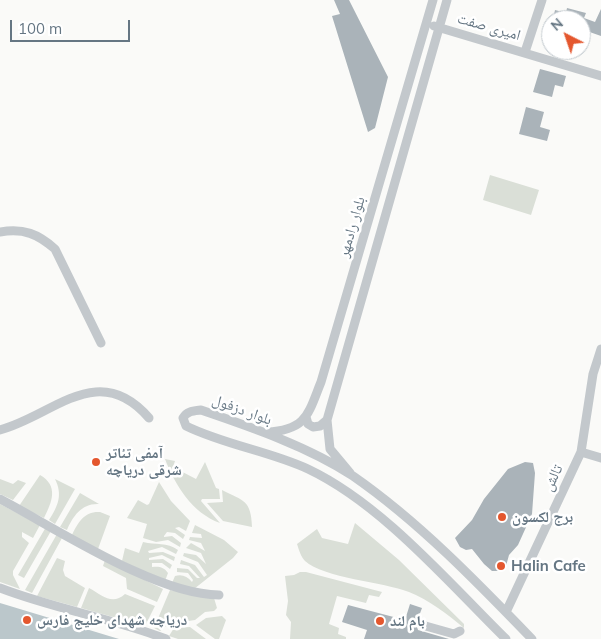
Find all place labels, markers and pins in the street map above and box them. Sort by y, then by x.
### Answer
place label: آمفی تئاتر شرقی دریاچه [106,444,182,479]
marker: آمفی تئاتر شرقی دریاچه [90,456,102,468]
place label: برج لکسون [512,508,573,526]
marker: برج لکسون [496,511,508,523]
place label: Halin Cafe [511,557,586,575]
marker: Halin Cafe [495,560,507,572]
place label: دریاچه شهدای خلیج فارس [37,611,187,629]
place label: بام لند [390,612,425,630]
marker: دریاچه شهدای خلیج فارس [21,614,33,626]
marker: بام لند [374,615,386,627]

